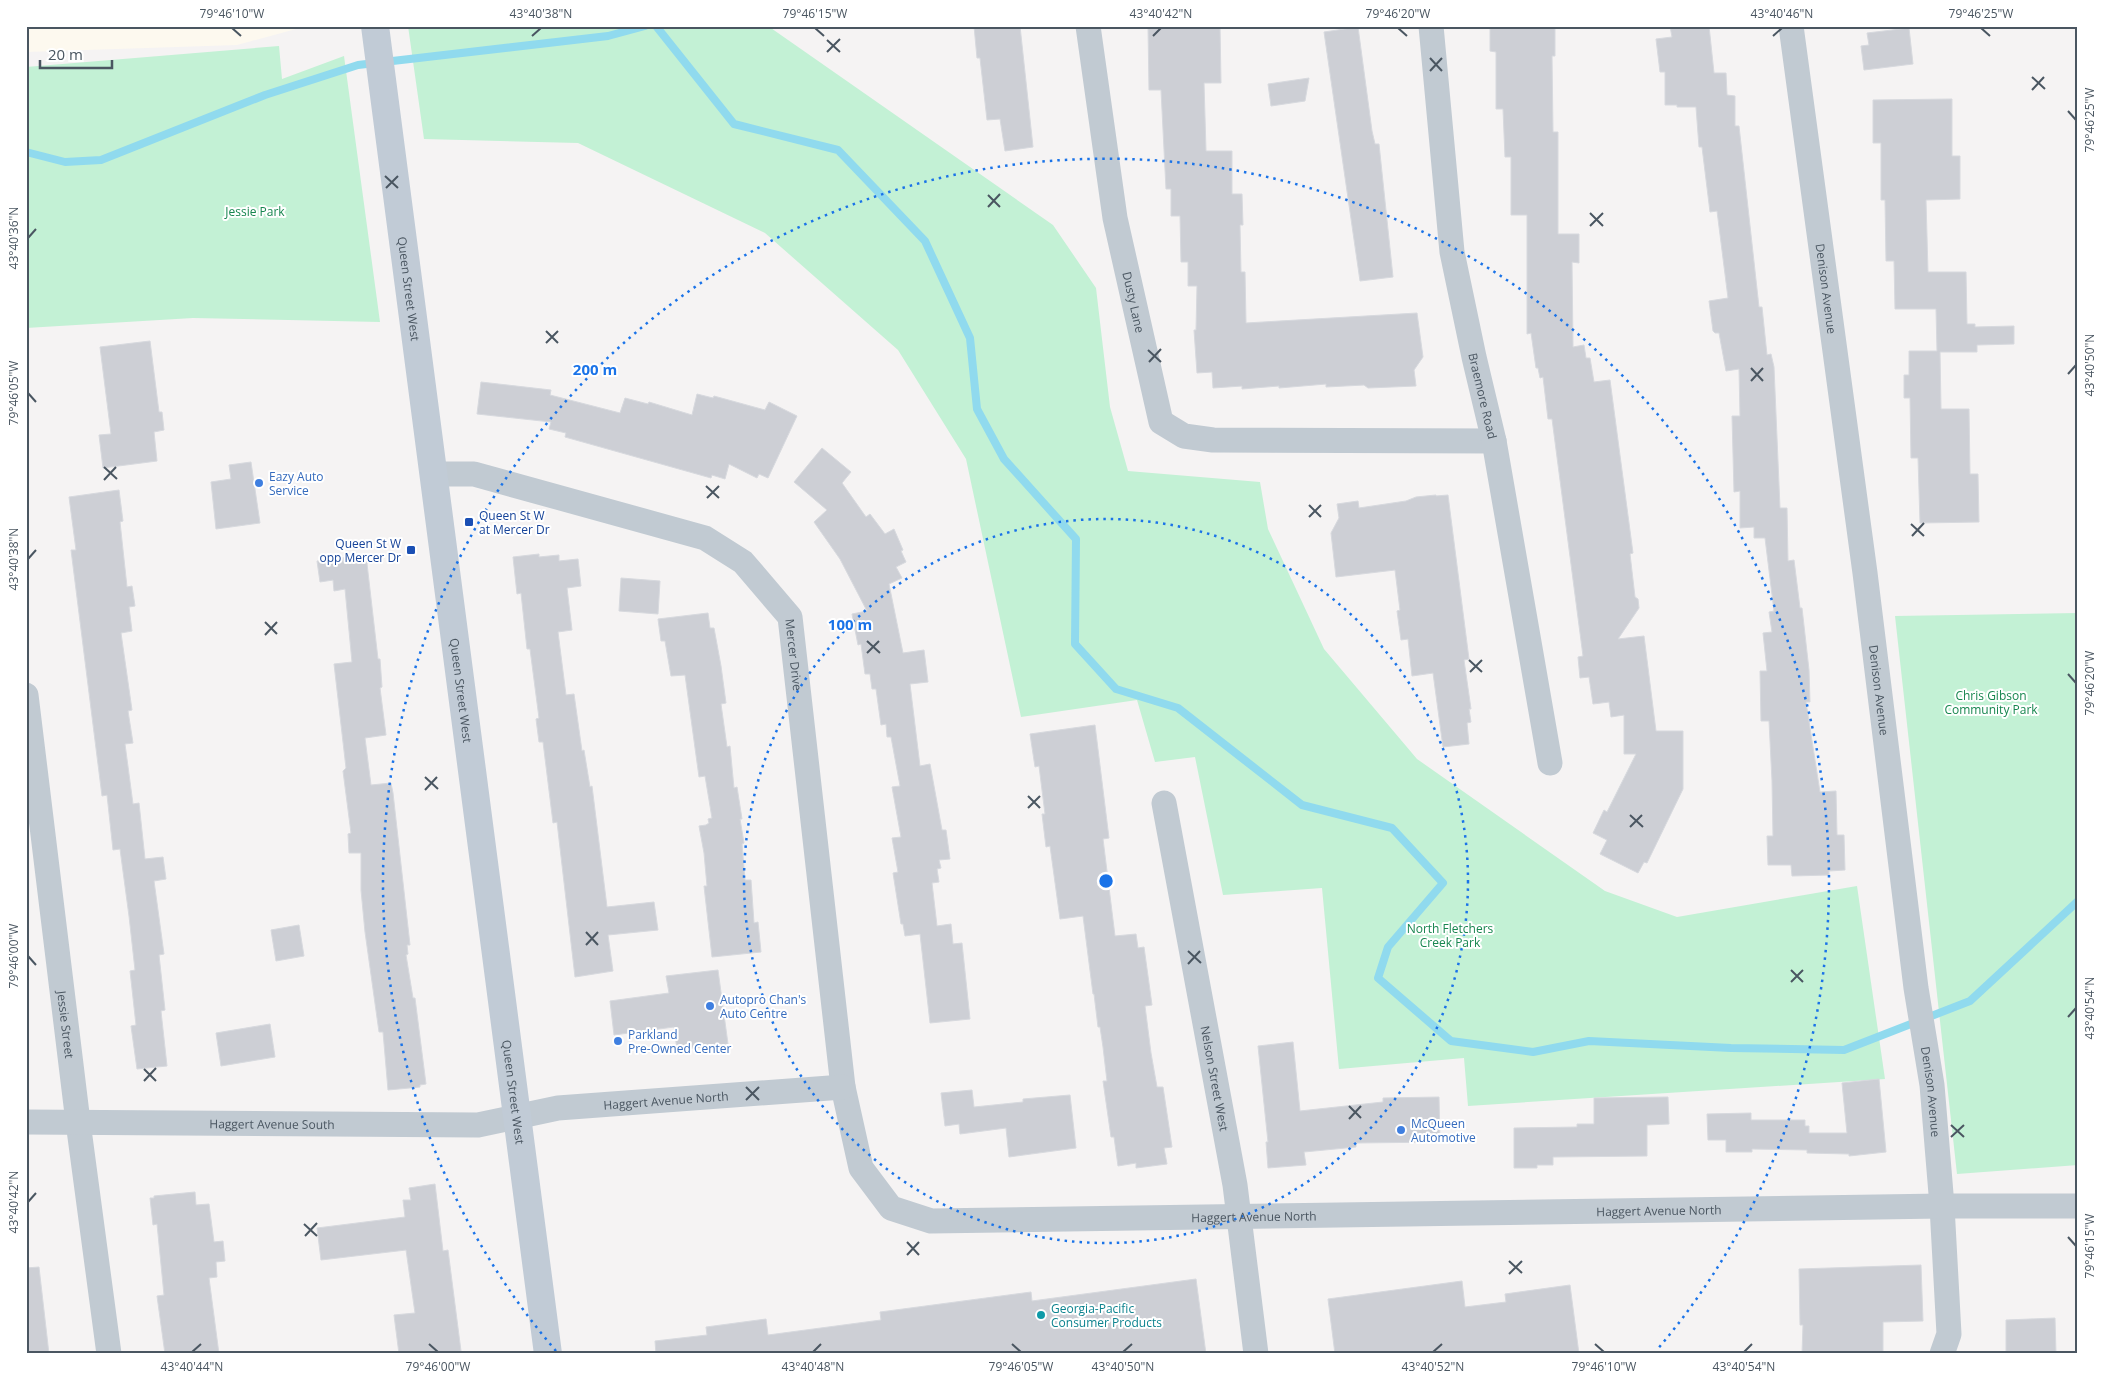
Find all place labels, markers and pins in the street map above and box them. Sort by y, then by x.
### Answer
place label: Eazy Auto Service [269,468,324,499]
marker: Eazy Auto Service [253,477,265,489]
place label: Queen St W at Mercer Dr [479,507,550,538]
marker: Queen St W at Mercer Dr [463,516,475,528]
place label: Queen St W opp Mercer Dr [319,535,401,566]
marker: Queen St W opp Mercer Dr [405,544,417,556]
centre of rings [1097,872,1115,890]
place label: Autopro Chan's Auto Centre [720,991,807,1022]
marker: Autopro Chan's Auto Centre [704,1000,716,1012]
place label: Parkland Pre-Owned Center [628,1026,732,1057]
marker: Parkland Pre-Owned Center [612,1035,624,1047]
place label: McQueen Automotive [1411,1115,1476,1146]
marker: McQueen Automotive [1395,1124,1407,1136]
place label: Georgia-Pacific Consumer Products [1051,1300,1162,1331]
marker: Georgia-Pacific Consumer Products [1035,1309,1047,1321]

